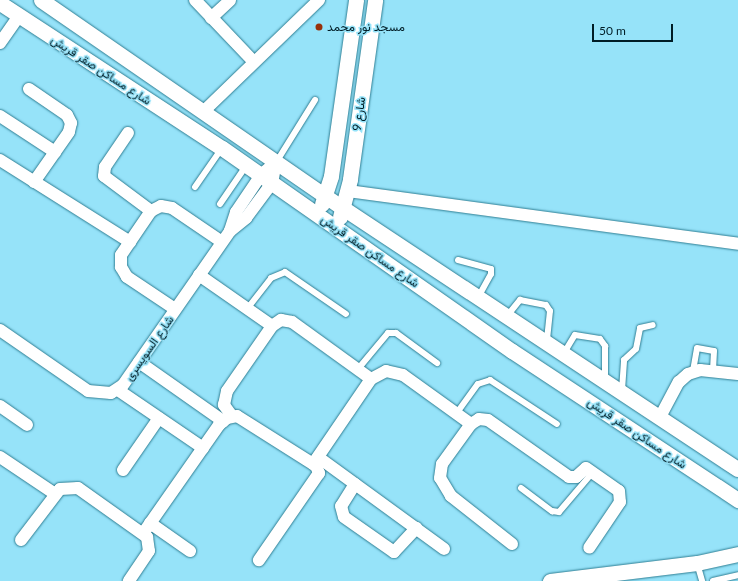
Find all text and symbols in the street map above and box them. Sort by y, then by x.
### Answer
scale bar [594,16,675,42]
place label: مسجد نور محمد [327,20,405,34]
marker: مسجد نور محمد [314,22,324,32]
text: 50 m [599,23,626,38]
street label: شارع مساكن صقر قريش [48,32,154,108]
street label: شارع 9 [349,96,369,132]
street label: شارع مساكن صقر قريش [318,212,422,290]
street label: شارع السويسرى [121,313,177,383]
street label: شارع مساكن صقر قريش [585,395,689,471]

